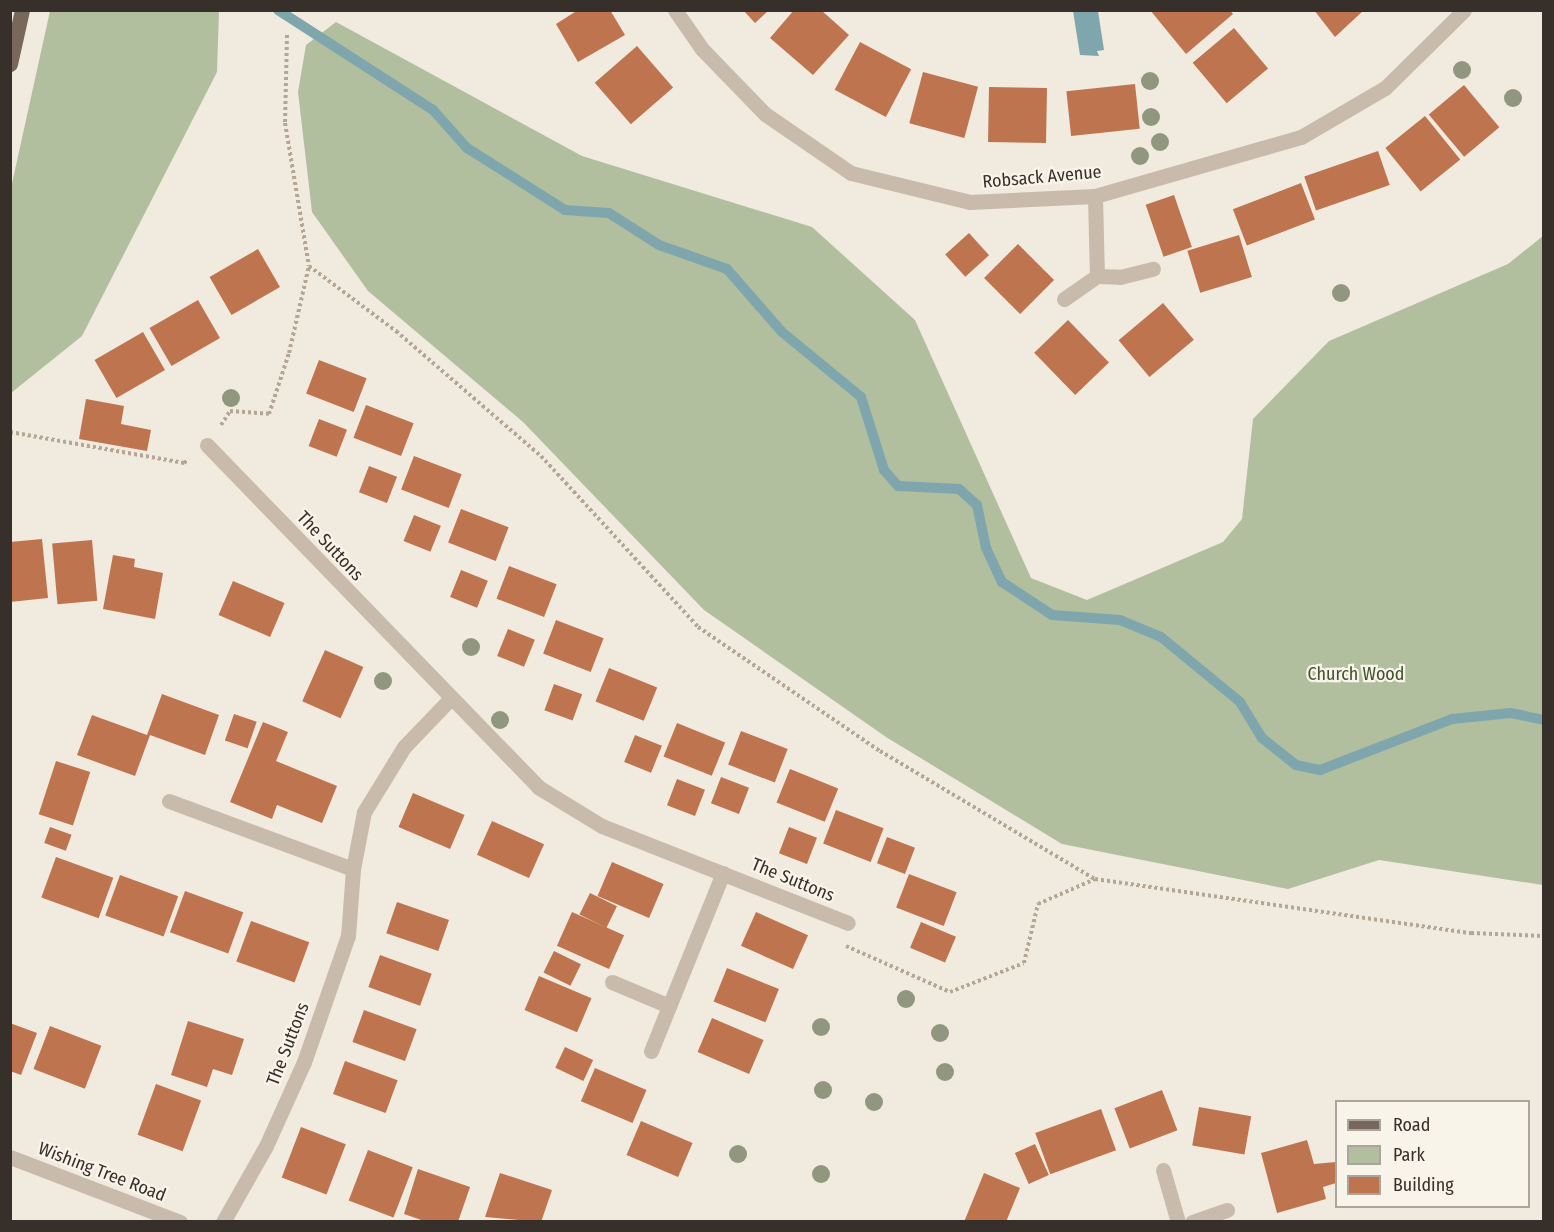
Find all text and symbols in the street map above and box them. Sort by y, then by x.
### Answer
street label: Robsack Avenue [982,161,1102,193]
street label: The Suttons [292,507,368,585]
park label: Church Wood [1308,663,1404,685]
street label: The Suttons [748,854,838,906]
street label: The Suttons [262,999,314,1089]
legend [1335,1100,1530,1208]
text: Road [1393,1114,1430,1136]
street label: Wishing Tree Road [35,1138,169,1206]
text: Park [1393,1144,1425,1166]
text: Building [1393,1174,1454,1196]

